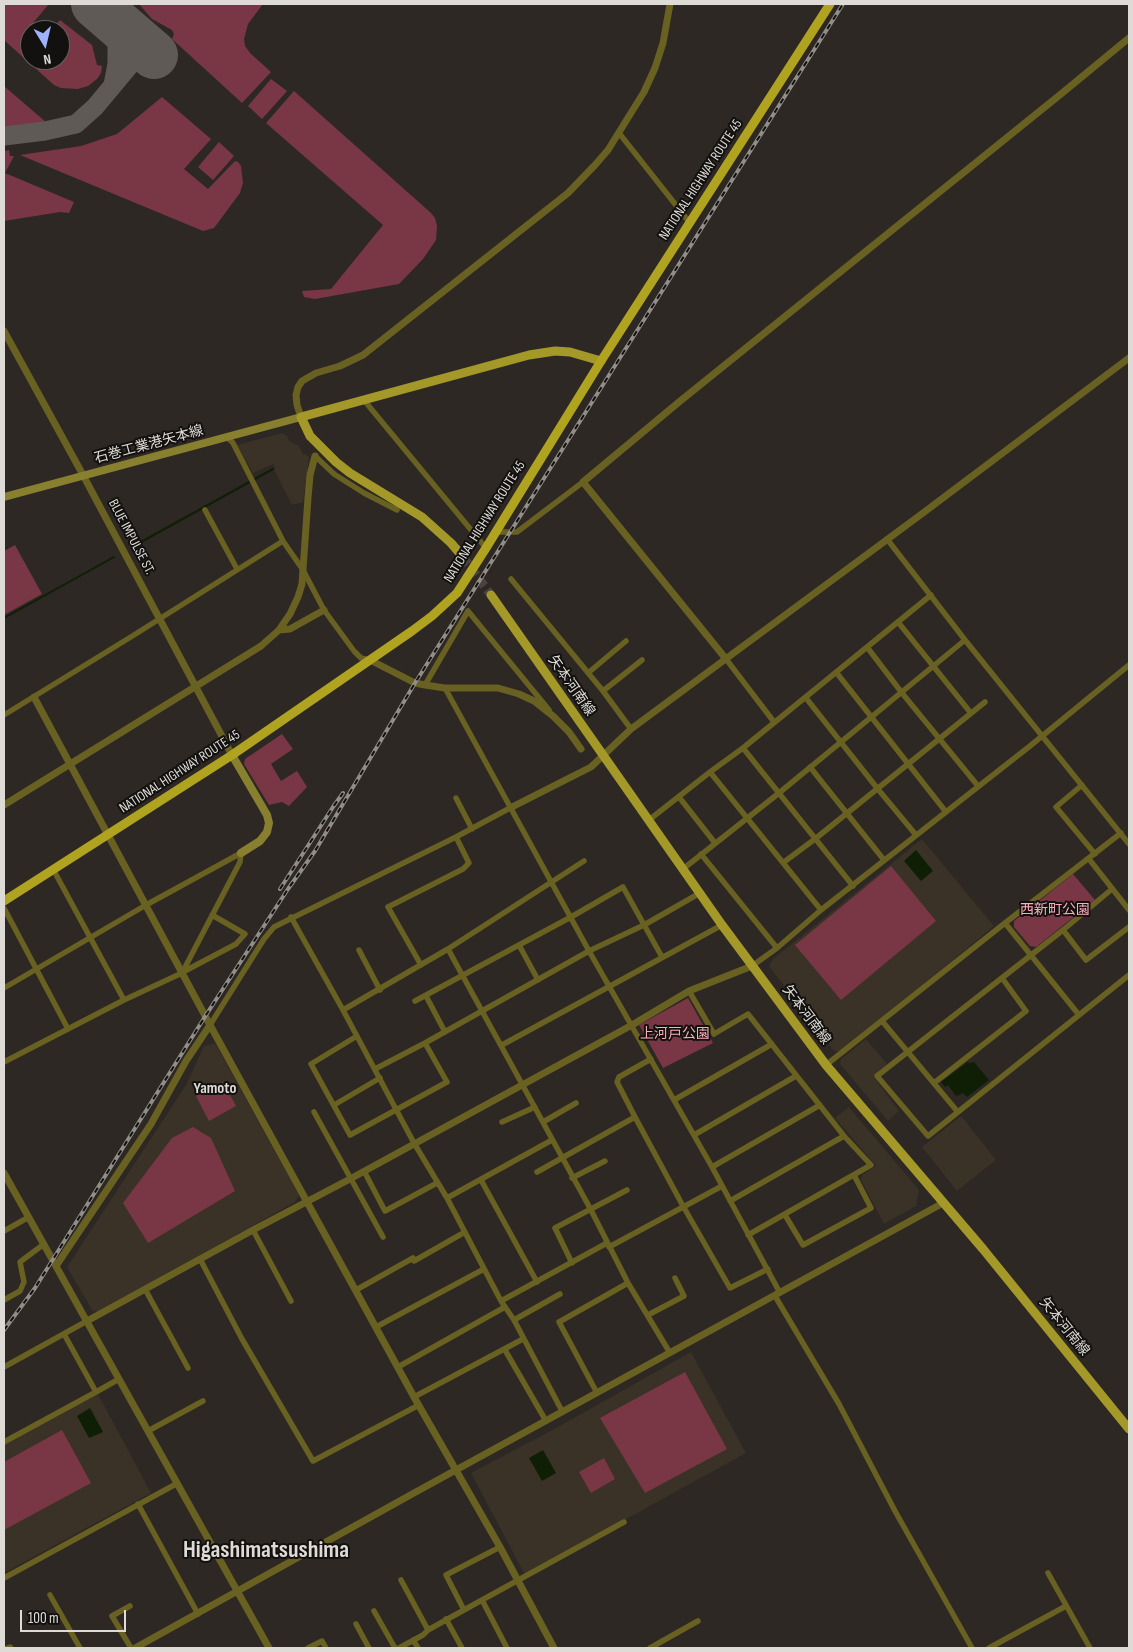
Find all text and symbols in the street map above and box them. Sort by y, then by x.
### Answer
north arrow [20,20,70,70]
text: N [42,50,52,68]
street label: NATIONAL HIGHWAY ROUTE 45 [656,117,746,243]
street label: 石巻工業港矢本線 [93,422,205,468]
street label: NATIONAL HIGHWAY ROUTE 45 [441,458,529,586]
street label: BLUE IMPULSE ST. [104,497,158,577]
street label: 矢本河南線 [544,653,598,719]
street label: NATIONAL HIGHWAY ROUTE 45 [117,727,243,817]
park label: 西新町公園 [1020,902,1090,918]
street label: 矢本河南線 [778,982,834,1048]
park label: 上河戸公園 [640,1026,710,1042]
district label: Yamoto [194,1079,236,1099]
street label: 矢本河南線 [1035,1295,1093,1359]
district label: Higashimatsushima [183,1537,349,1565]
scale bar [22,1600,129,1632]
text: 100 m [28,1609,59,1628]

